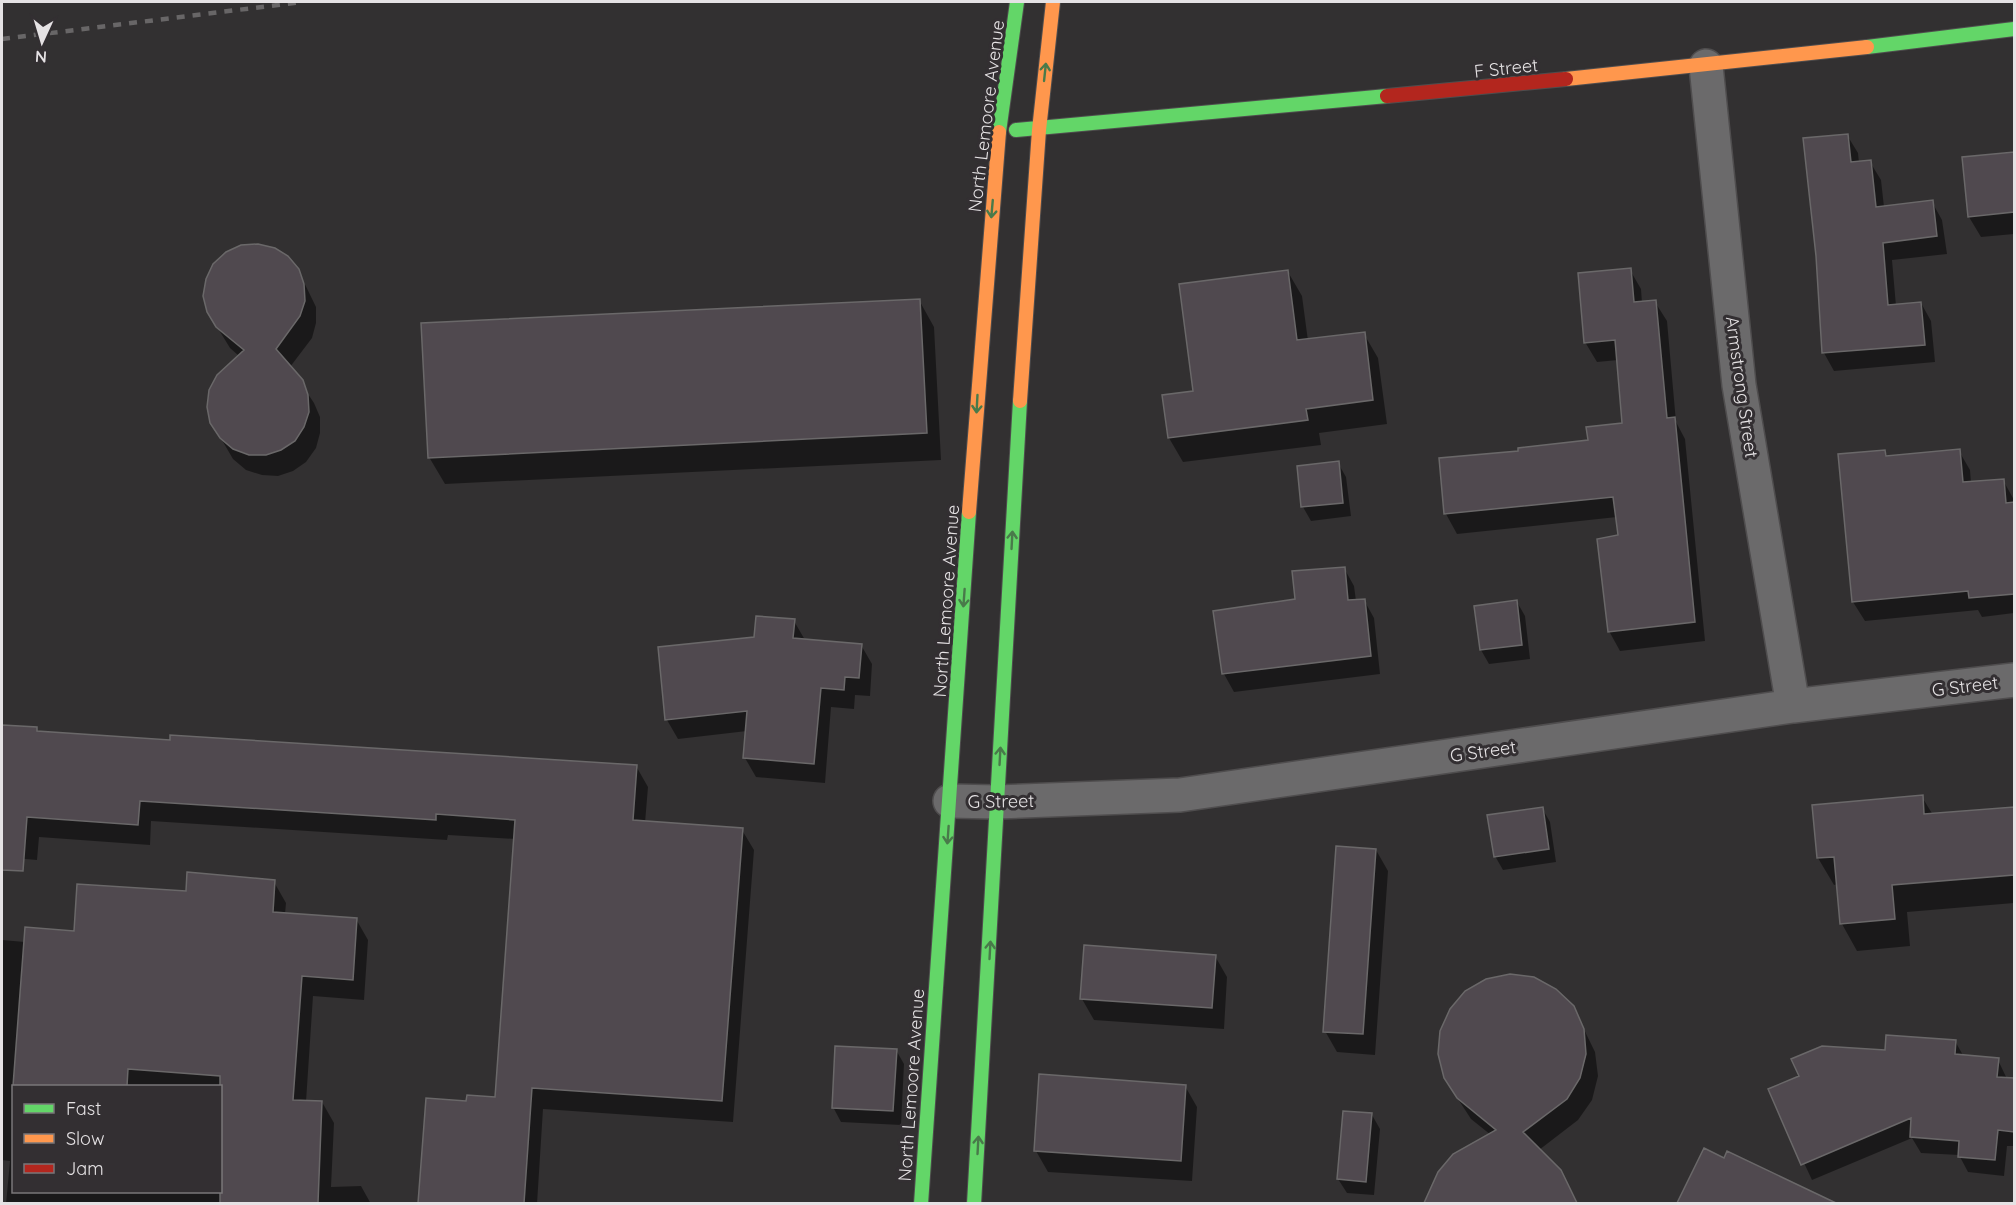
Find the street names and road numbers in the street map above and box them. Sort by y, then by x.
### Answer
street label: North Lemoore Avenue [963,19,1009,213]
street label: F Street [1473,53,1539,83]
street label: Armstrong Street [1721,315,1763,459]
street label: North Lemoore Avenue [928,504,964,698]
street label: G Street [1931,671,1999,701]
street label: G Street [1448,735,1518,767]
street label: G Street [967,789,1035,813]
street label: North Lemoore Avenue [893,988,929,1182]

